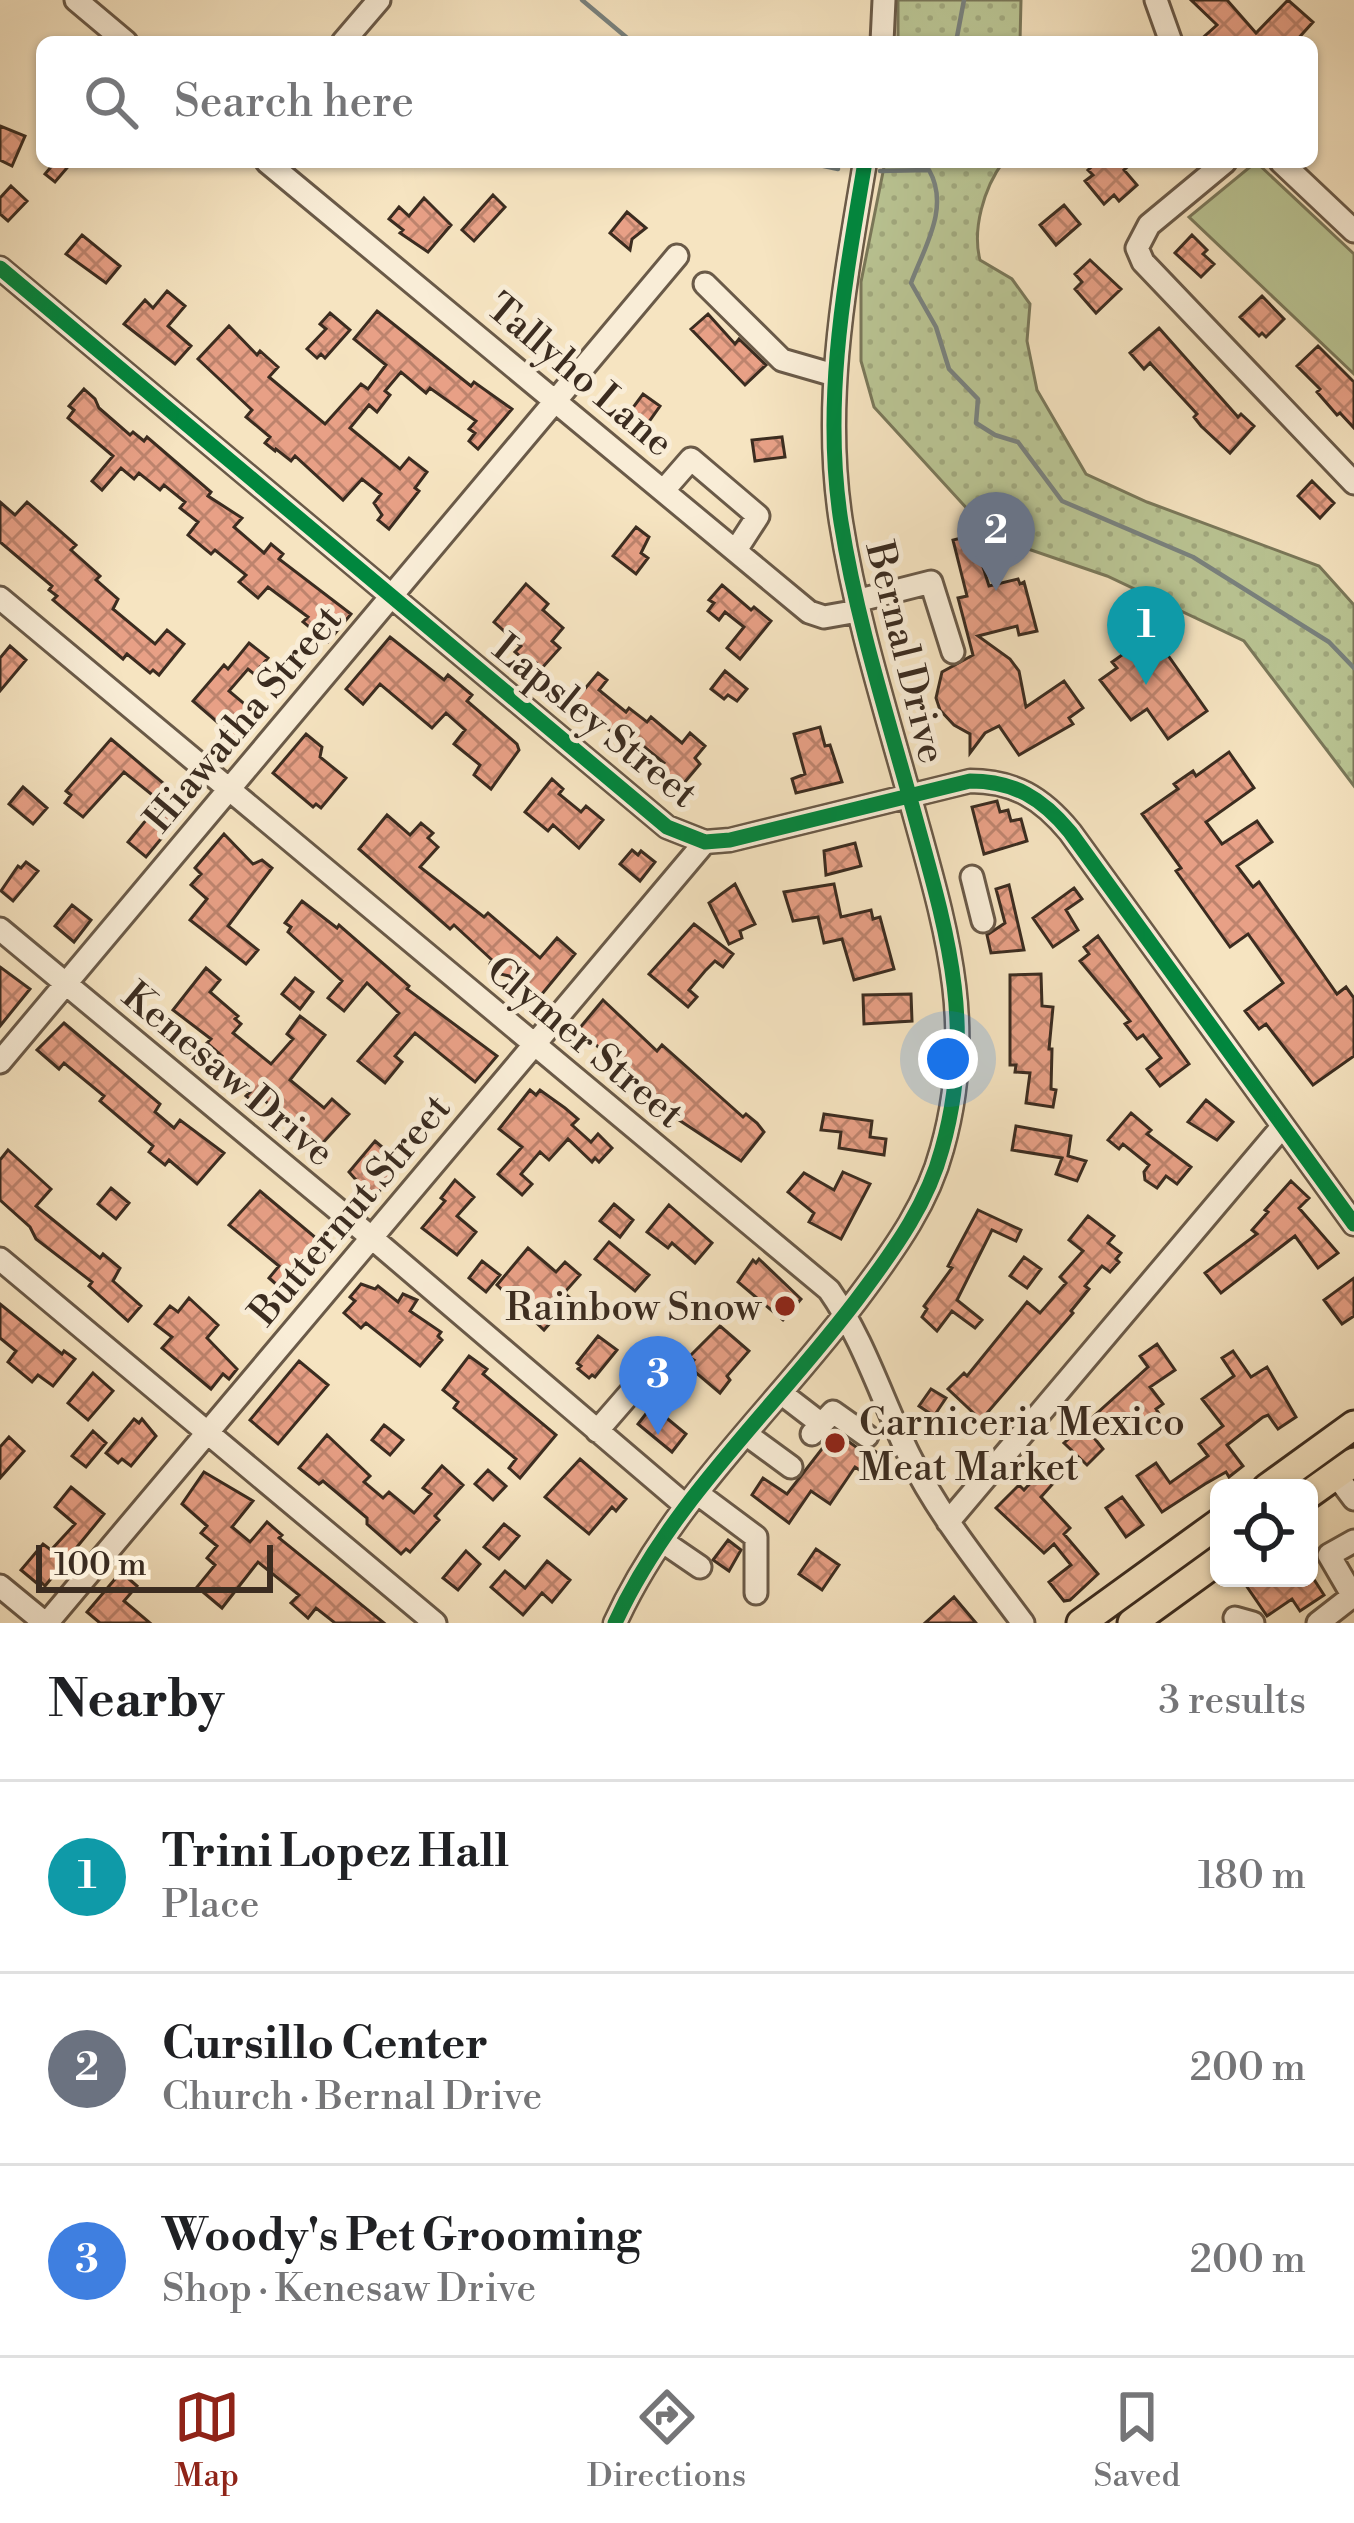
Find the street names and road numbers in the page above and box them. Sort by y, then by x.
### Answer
street label: Tallyho Lane [476,284,683,468]
street label: Bernal Drive [853,536,956,768]
street label: Hiawatha Street [135,596,353,843]
street label: Lapsley Street [482,624,707,820]
street label: Clymer Street [476,946,693,1140]
street label: Kenesaw Drive [111,972,343,1178]
street label: Butternut Street [239,1085,462,1337]

